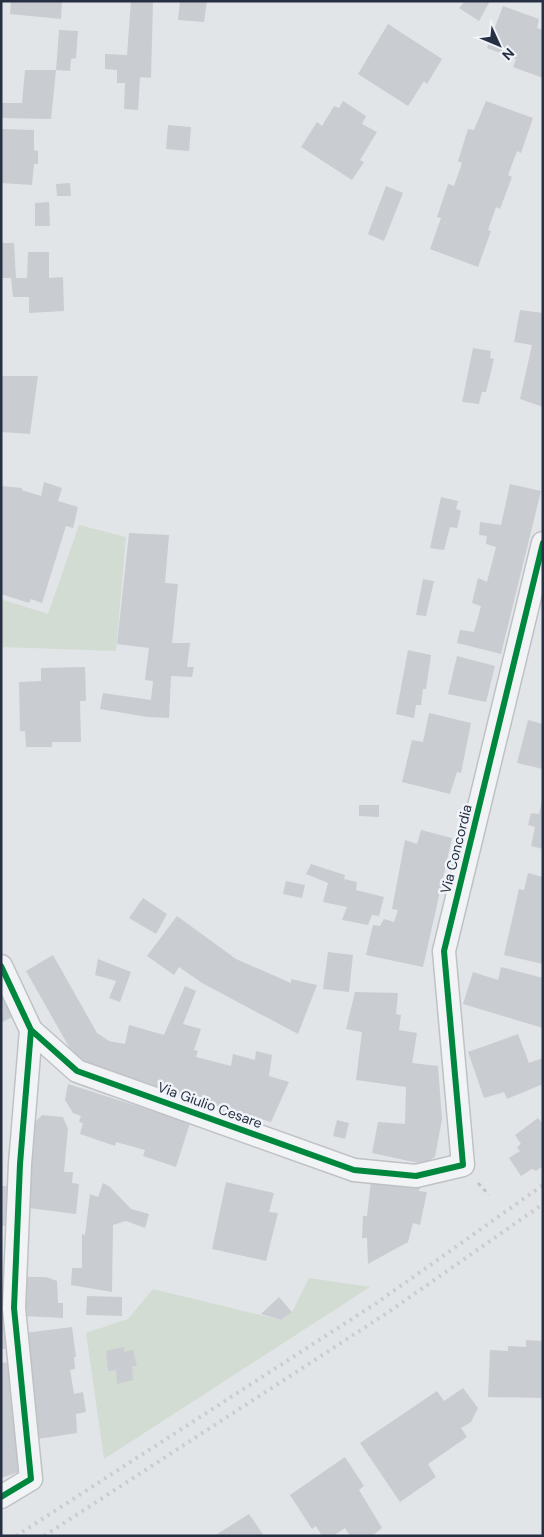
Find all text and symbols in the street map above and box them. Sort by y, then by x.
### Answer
north arrow [474,20,524,70]
text: N [498,44,518,64]
street label: Via Concordia [436,802,476,896]
street label: Via Giulio Cesare [155,1078,265,1132]

